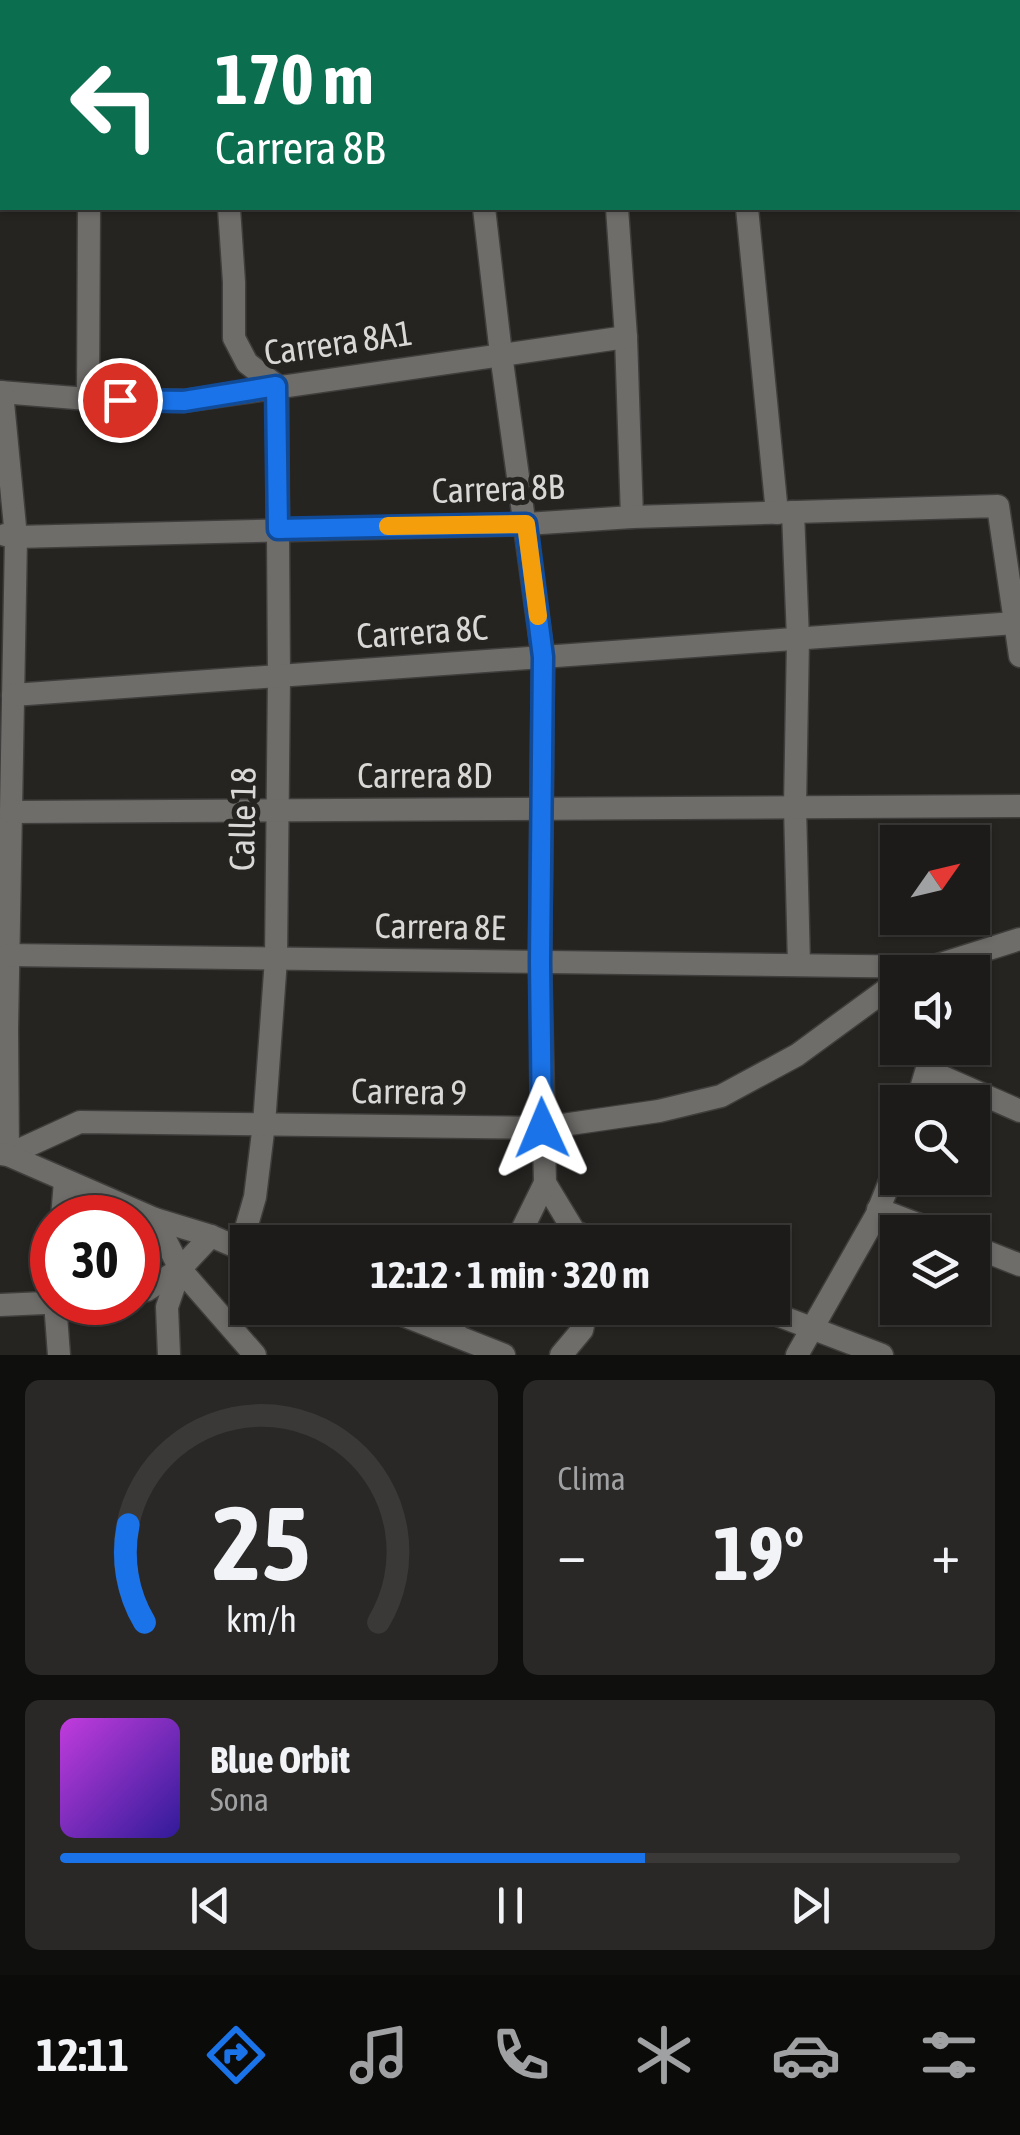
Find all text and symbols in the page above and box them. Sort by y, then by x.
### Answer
text: 170 m [215,39,374,119]
icon: left [50,40,180,170]
text: Carrera 8B [215,122,385,174]
street label: Carrera 8A1 [261,312,415,372]
pin [78,358,163,443]
icon: arrive [93,373,148,428]
street label: Carrera 8B [431,466,565,510]
street label: Carrera 8C [355,606,489,656]
street label: Carrera 8D [357,755,493,795]
street label: Calle 18 [221,767,263,871]
north arrow [880,825,990,935]
map controls [880,825,990,1325]
street label: Carrera 8E [374,905,506,947]
button: sound [880,955,990,1065]
street label: Carrera 9 [351,1070,467,1112]
position arrow [490,1076,594,1180]
button: search [880,1085,990,1195]
speed limit sign: 30 [30,1195,160,1325]
button: layers [880,1215,990,1325]
text: 12:12 · 1 min · 320 m [370,1253,650,1296]
text: Clima [558,1460,626,1497]
text: 25 [212,1483,310,1602]
text: 19° [713,1510,804,1596]
text: − [558,1522,586,1585]
text: + [931,1522,960,1585]
text: km/h [226,1599,297,1640]
text: Blue Orbit [210,1738,350,1781]
text: Sona [210,1781,269,1818]
icon: previous [183,1878,238,1933]
icon: pause [483,1878,538,1933]
icon: next [783,1878,838,1933]
icon: directions [201,2020,271,2090]
icon: music [344,2020,414,2090]
icon: phone [486,2020,556,2090]
icon: climate [629,2020,699,2090]
icon: car [771,2020,841,2090]
icon: filters [914,2020,984,2090]
text: 12:11 [36,2029,129,2081]

